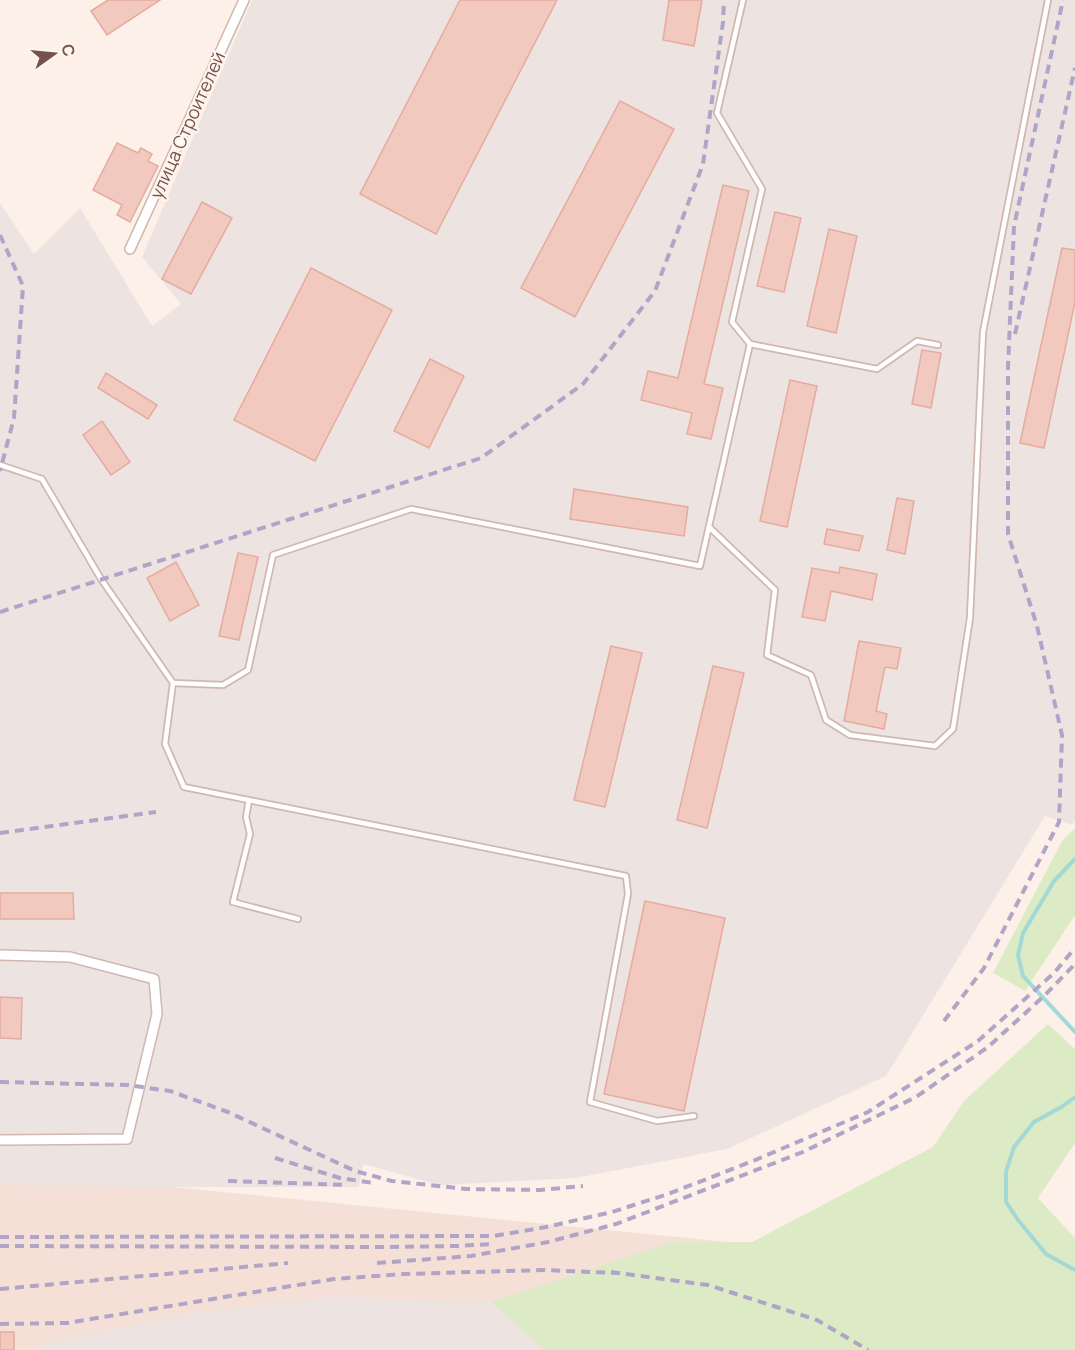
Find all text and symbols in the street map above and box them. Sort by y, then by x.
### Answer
north arrow [24,24,84,84]
text: С [56,42,81,59]
street label: улица Строителей [144,48,230,202]

